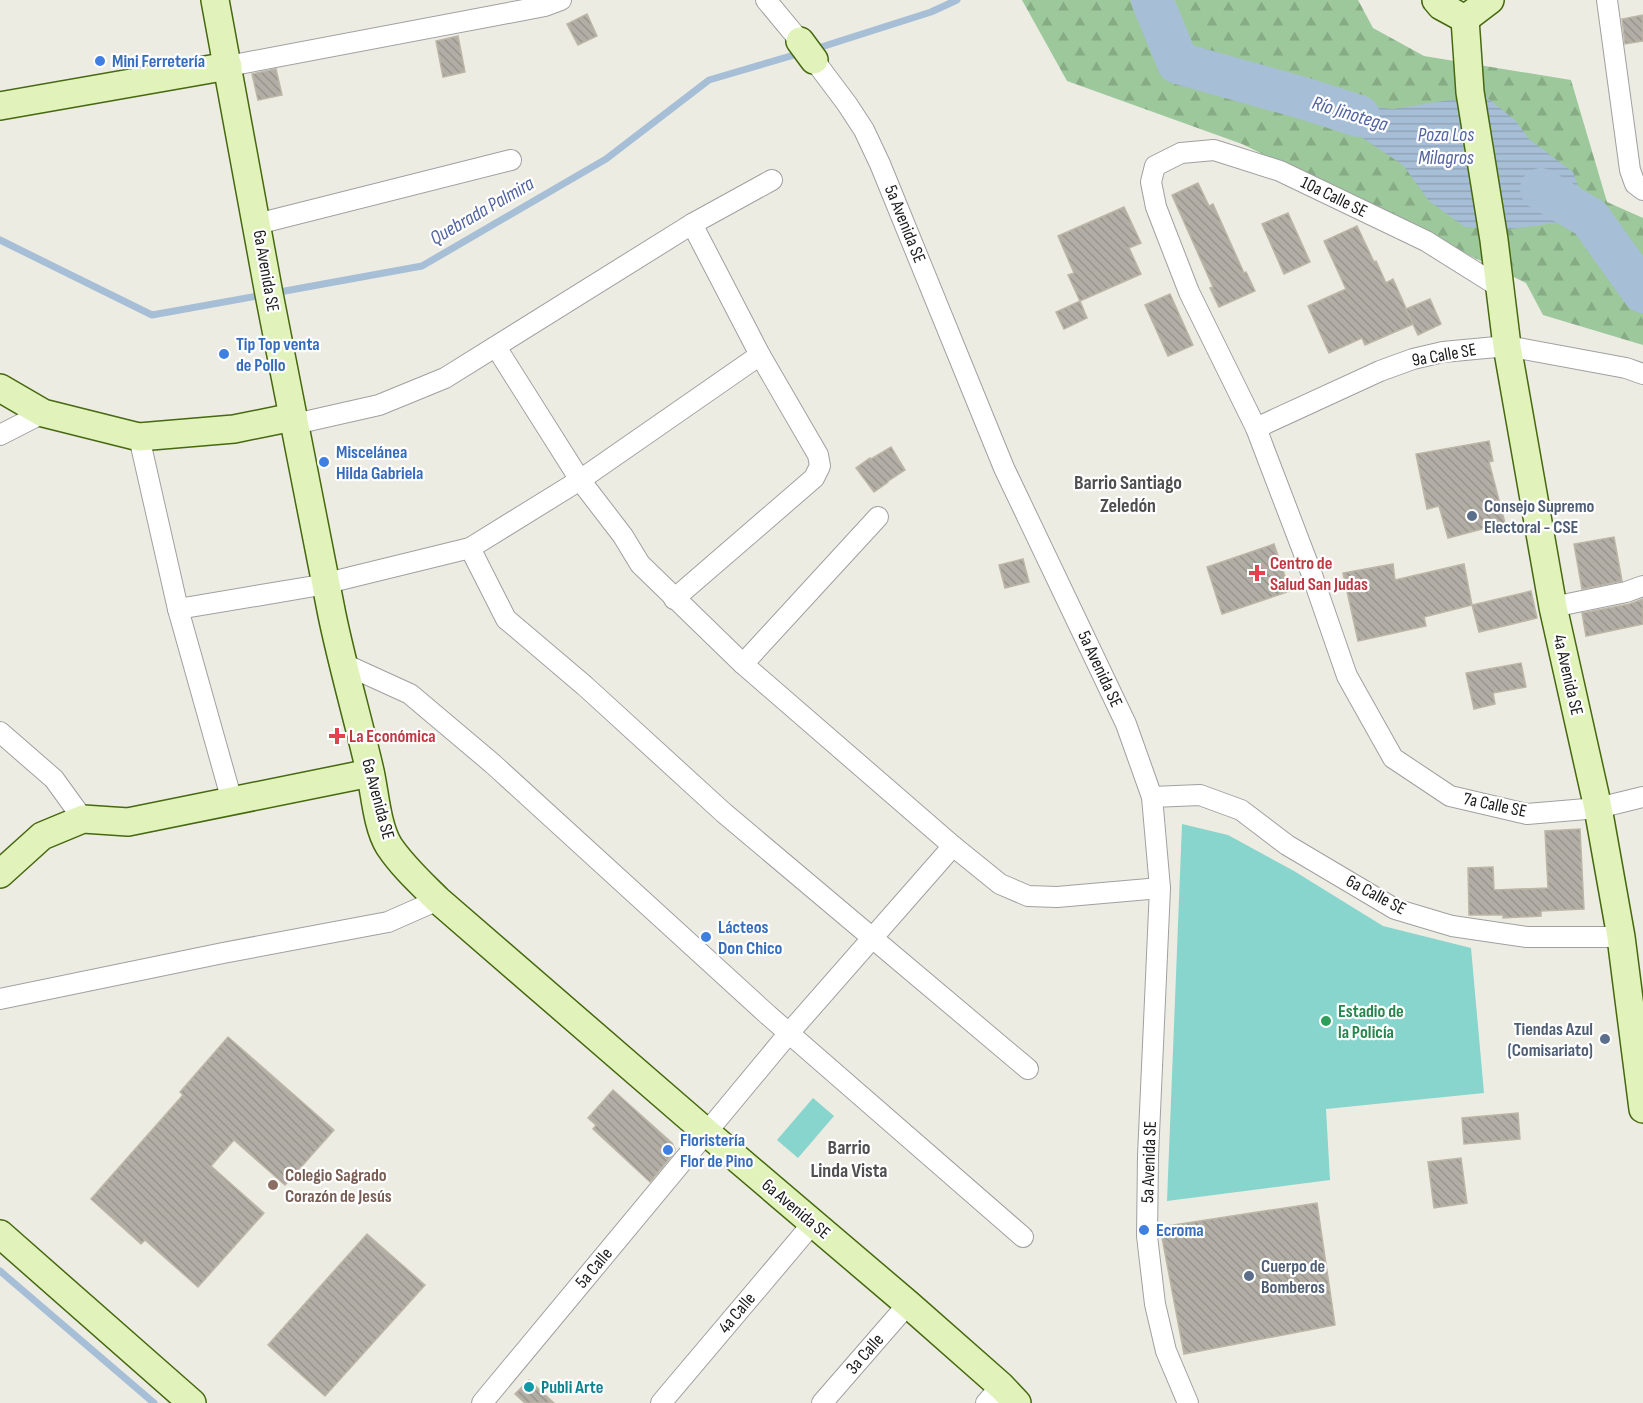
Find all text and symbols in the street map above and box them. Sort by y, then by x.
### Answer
place label: Mini Ferretería [112,51,205,72]
marker: Mini Ferretería [93,54,107,68]
water label: Río Jinotega [1309,91,1391,137]
water label: Poza Los Milagros [1418,123,1474,170]
water label: Quebrada Palmira [426,172,538,250]
street label: 10a Calle SE [1297,172,1371,222]
street label: 5a Avenida SE [880,182,930,266]
street label: 6a Avenida SE [248,228,284,314]
place label: Tip Top venta de Pollo [236,334,320,376]
street label: 9a Calle SE [1410,339,1478,371]
marker: Tip Top venta de Pollo [217,347,231,361]
place label: Miscelánea Hilda Gabriela [336,442,423,484]
marker: Miscelánea Hilda Gabriela [317,455,331,469]
district label: Barrio Santiago Zeledón [1074,471,1182,518]
place label: Consejo Supremo Electoral - CSE [1484,496,1595,538]
marker: Consejo Supremo Electoral - CSE [1465,509,1479,523]
place label: Centro de Salud San Judas [1270,553,1368,595]
marker: Centro de Salud San Judas [1248,564,1266,582]
street label: 5a Avenida SE [1073,627,1127,711]
street label: 4a Avenida SE [1549,633,1587,717]
place label: La Económica [349,726,436,747]
marker: La Económica [330,729,344,743]
street label: 6a Avenida SE [357,756,399,842]
street label: 7a Calle SE [1462,788,1528,822]
street label: 6a Calle SE [1342,870,1410,920]
place label: Lácteos Don Chico [718,917,782,959]
marker: Lácteos Don Chico [699,930,713,944]
place label: Estadio de la Policía [1338,1001,1404,1043]
marker: Estadio de la Policía [1319,1014,1333,1028]
place label: Tiendas Azul (Comisariato) [1508,1019,1593,1061]
marker: Tiendas Azul (Comisariato) [1598,1032,1612,1046]
street label: 5a Avenida SE [1137,1121,1161,1203]
place label: Floristería Flor de Pino [680,1130,753,1172]
district label: Barrio Linda Vista [810,1136,888,1183]
marker: Floristería Flor de Pino [661,1143,675,1157]
place label: Colegio Sagrado Corazón de Jesús [285,1165,392,1207]
street label: 6a Avenida SE [758,1174,834,1244]
marker: Colegio Sagrado Corazón de Jesús [266,1178,280,1192]
place label: Ecroma [1156,1220,1204,1241]
marker: Ecroma [1137,1223,1151,1237]
street label: 5a Calle [571,1244,617,1292]
place label: Cuerpo de Bomberos [1261,1256,1325,1298]
marker: Cuerpo de Bomberos [1242,1269,1256,1283]
street label: 4a Calle [714,1288,760,1338]
street label: 3a Calle [842,1330,888,1378]
place label: Publi Arte [541,1377,603,1398]
marker: Publi Arte [522,1380,536,1394]

